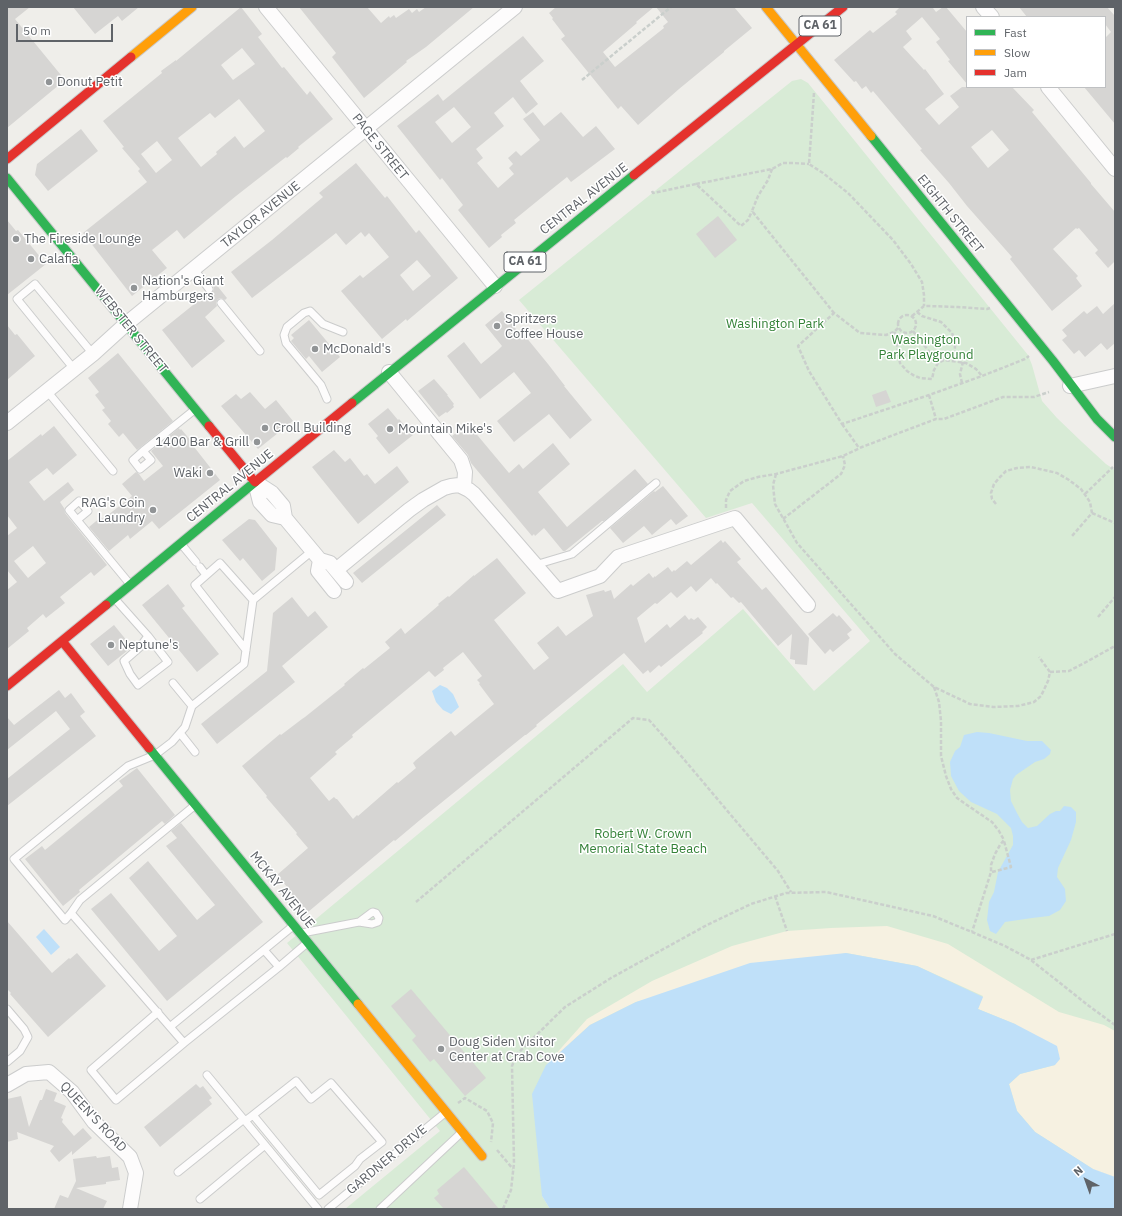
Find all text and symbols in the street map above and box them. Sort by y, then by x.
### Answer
scale bar [18,16,115,42]
road number: CA 61 [799,16,841,36]
legend [966,16,1106,88]
text: 50 m [23,23,51,38]
text: Fast [1004,25,1027,40]
text: Slow [1004,45,1030,60]
text: Jam [1004,65,1027,80]
place label: Donut Petit [57,74,123,90]
marker: Donut Petit [44,77,54,87]
street label: PAGE STREET [348,111,412,183]
street label: CENTRAL AVENUE [537,160,631,238]
street label: EIGHTH STREET [914,172,986,256]
street label: TAYLOR AVENUE [218,178,304,252]
place label: The Fireside Lounge [24,231,141,247]
marker: The Fireside Lounge [11,234,21,244]
place label: Calafia [39,251,79,267]
road number: CA 61 [504,252,546,272]
marker: Calafia [26,254,36,264]
place label: Nation's Giant Hamburgers [142,273,224,304]
street label: WEBSTER STREET [91,283,171,377]
marker: Nation's Giant Hamburgers [129,283,139,293]
place label: Spritzers Coffee House [505,311,583,342]
park label: Washington Park [726,316,824,332]
marker: Spritzers Coffee House [492,321,502,331]
park label: Washington Park Playground [879,332,973,363]
place label: McDonald's [323,341,391,357]
marker: McDonald's [310,344,320,354]
place label: Croll Building [273,420,351,436]
place label: Mountain Mike's [398,421,493,437]
marker: Croll Building [260,423,270,433]
marker: Mountain Mike's [385,424,395,434]
place label: 1400 Bar & Grill [155,434,249,450]
marker: 1400 Bar & Grill [252,437,262,447]
street label: CENTRAL AVENUE [183,446,277,526]
place label: Waki [174,465,202,481]
marker: Waki [205,468,215,478]
place label: RAG's Coin Laundry [81,495,145,526]
marker: RAG's Coin Laundry [148,505,158,515]
place label: Neptune's [119,637,178,653]
marker: Neptune's [106,640,116,650]
park label: Robert W. Crown Memorial State Beach [579,826,707,857]
street label: MCKAY AVENUE [246,849,318,931]
place label: Doug Siden Visitor Center at Crab Cove [449,1034,565,1065]
marker: Doug Siden Visitor Center at Crab Cove [436,1044,446,1054]
street label: QUEEN'S ROAD [56,1079,130,1155]
street label: GARDNER DRIVE [344,1122,430,1198]
north arrow [1066,1160,1106,1200]
text: N [1071,1163,1086,1179]

